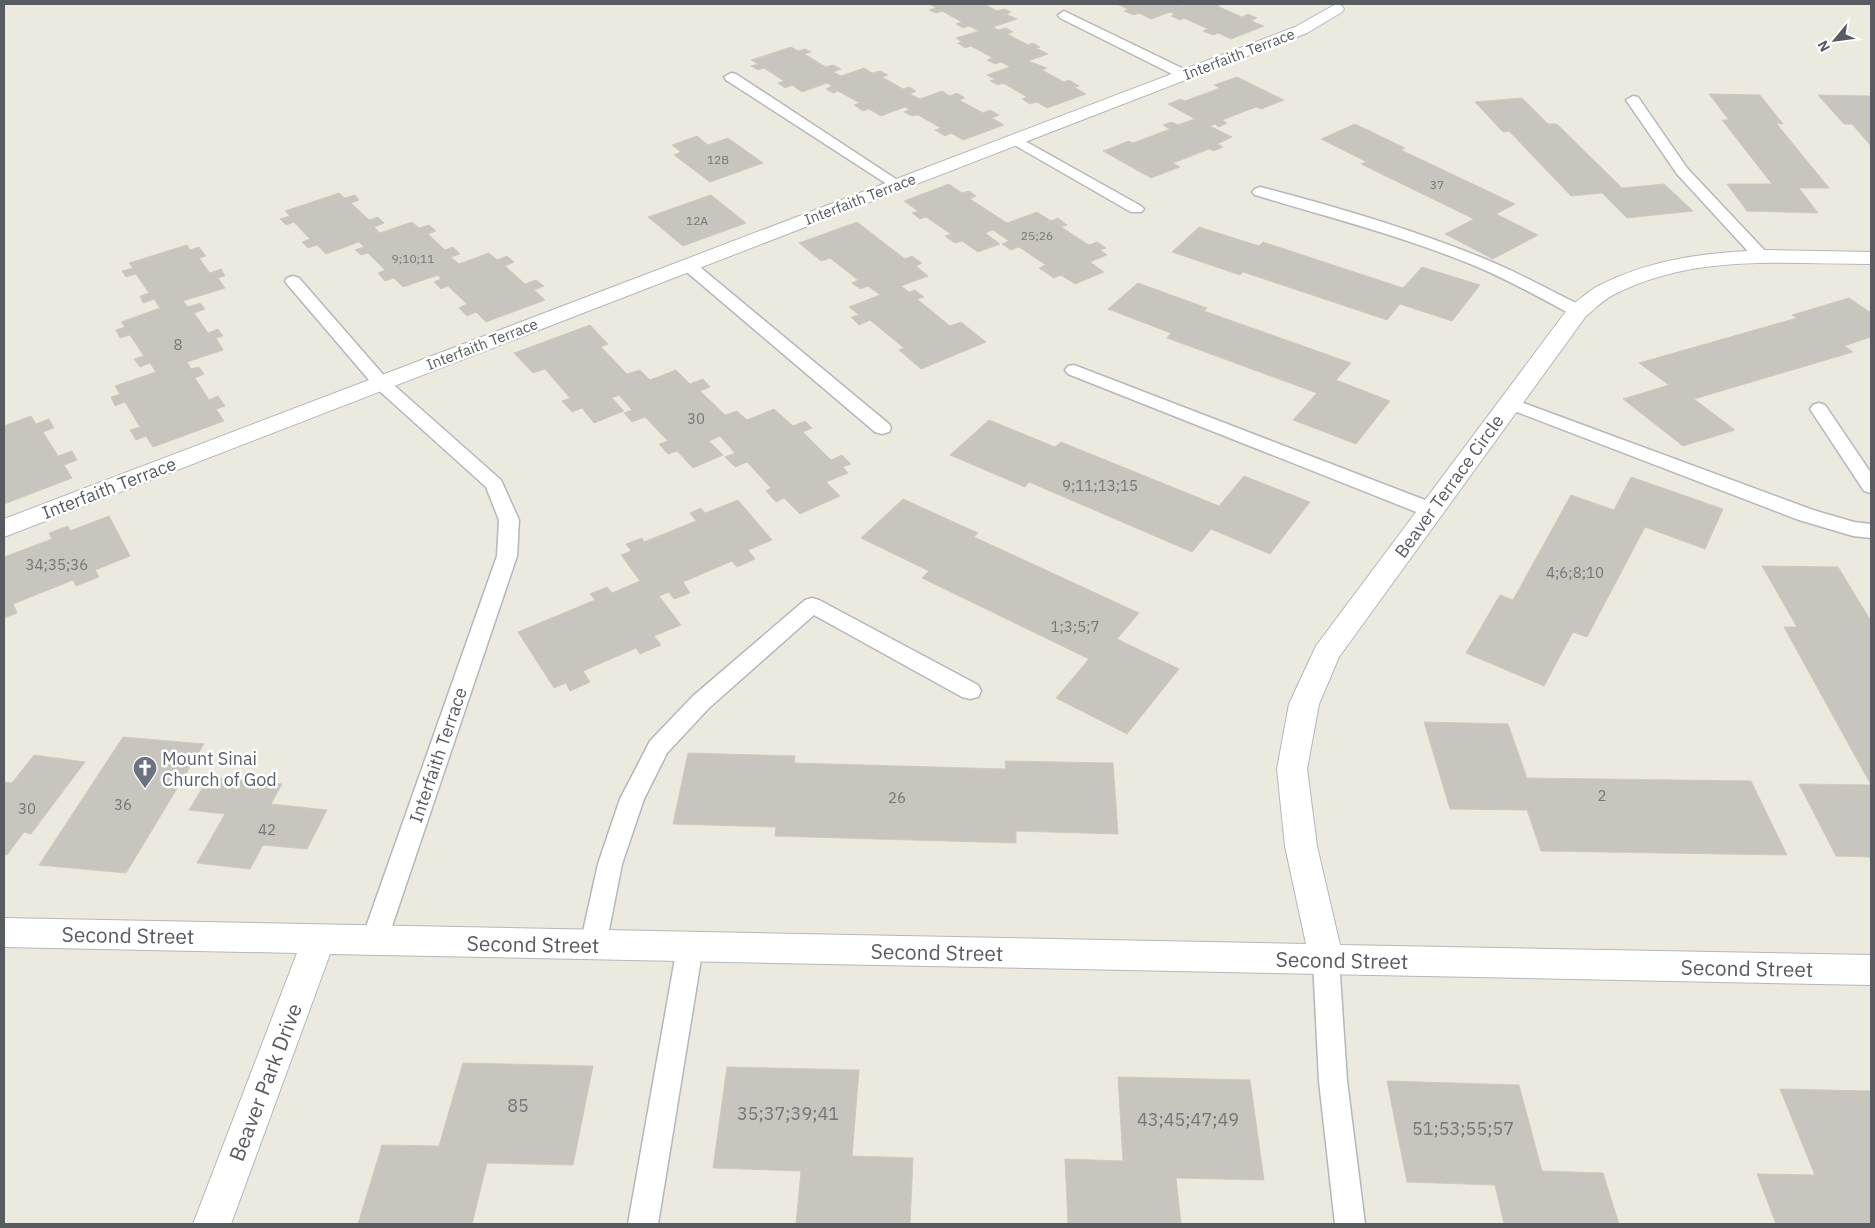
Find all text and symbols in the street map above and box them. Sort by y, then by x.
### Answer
north arrow [1810,15,1860,65]
street label: Interfaith Terrace [1181,24,1297,84]
text: N [1813,38,1834,55]
house number: 12B [707,152,729,167]
street label: Interfaith Terrace [802,169,918,229]
house number: 37 [1430,177,1444,192]
house number: 12A [686,213,708,228]
house number: 25;26 [1021,228,1053,243]
house number: 9;10;11 [391,251,435,266]
street label: Interfaith Terrace [424,314,540,374]
house number: 8 [173,335,183,354]
house number: 30 [687,409,705,428]
street label: Beaver Terrace Circle [1389,410,1509,562]
street label: Interfaith Terrace [39,452,179,524]
house number: 9;11;13;15 [1062,476,1138,495]
house number: 34;35;36 [26,555,88,574]
house number: 4;6;8;10 [1546,563,1604,582]
house number: 1;3;5;7 [1050,617,1100,636]
street label: Interfaith Terrace [404,684,472,826]
place label: Mount Sinai Church of God [162,747,277,791]
church icon: Mount Sinai Church of God [132,755,158,789]
house number: 2 [1597,786,1607,805]
house number: 26 [888,788,906,807]
house number: 36 [114,795,132,814]
house number: 30 [18,799,36,818]
house number: 42 [258,820,276,839]
street label: Second Street [61,920,195,950]
street label: Second Street [466,929,600,959]
street label: Second Street [870,937,1004,967]
street label: Second Street [1275,945,1409,975]
street label: Second Street [1680,953,1814,983]
street label: Beaver Park Drive [222,999,308,1165]
house number: 85 [507,1094,529,1117]
house number: 35;37;39;41 [737,1102,839,1125]
house number: 43;45;47;49 [1137,1108,1239,1131]
house number: 51;53;55;57 [1412,1117,1514,1140]

